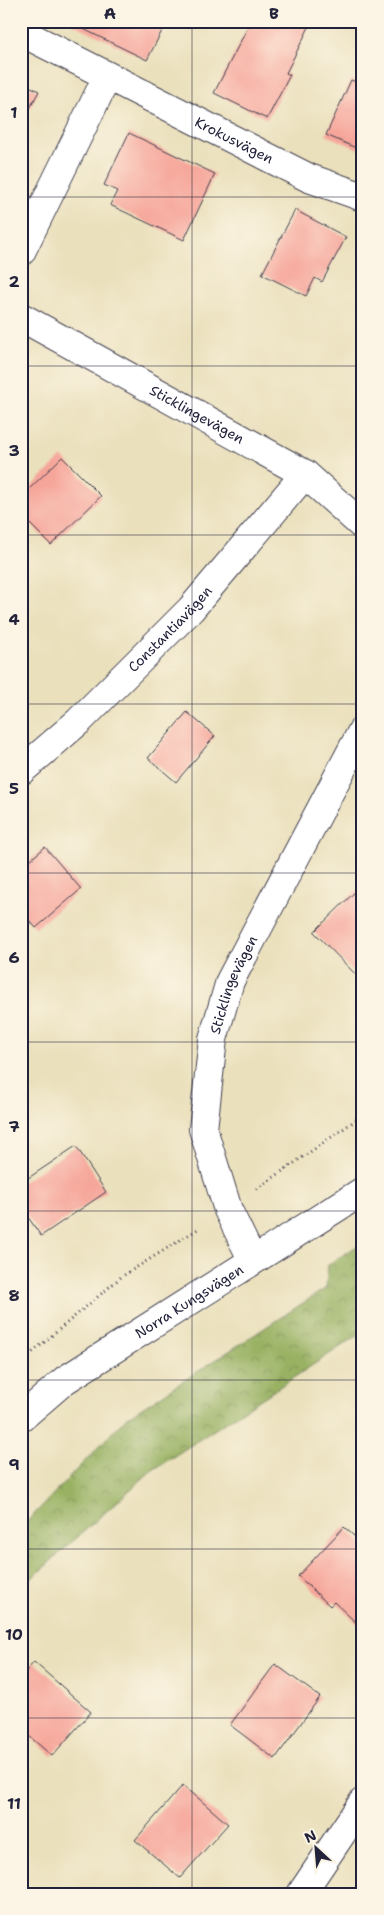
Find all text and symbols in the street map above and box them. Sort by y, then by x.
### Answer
text: A [104,3,116,24]
text: B [269,3,279,24]
text: 1 [10,102,18,123]
street label: Krokusvägen [192,113,277,168]
text: 2 [8,271,20,292]
street label: Sticklingevägen [147,381,248,448]
text: 3 [8,440,20,461]
street label: Constantiavägen [124,582,216,676]
text: 4 [8,609,20,630]
text: 5 [9,778,19,799]
street label: Sticklingevägen [206,932,262,1036]
text: 6 [8,947,20,968]
text: 7 [8,1116,20,1137]
street label: Norra Kungsvägen [132,1260,247,1342]
text: 8 [8,1285,20,1306]
text: 9 [8,1454,20,1475]
text: 10 [5,1624,23,1645]
text: 11 [7,1793,21,1814]
north arrow [292,1822,342,1872]
text: N [301,1826,319,1847]

